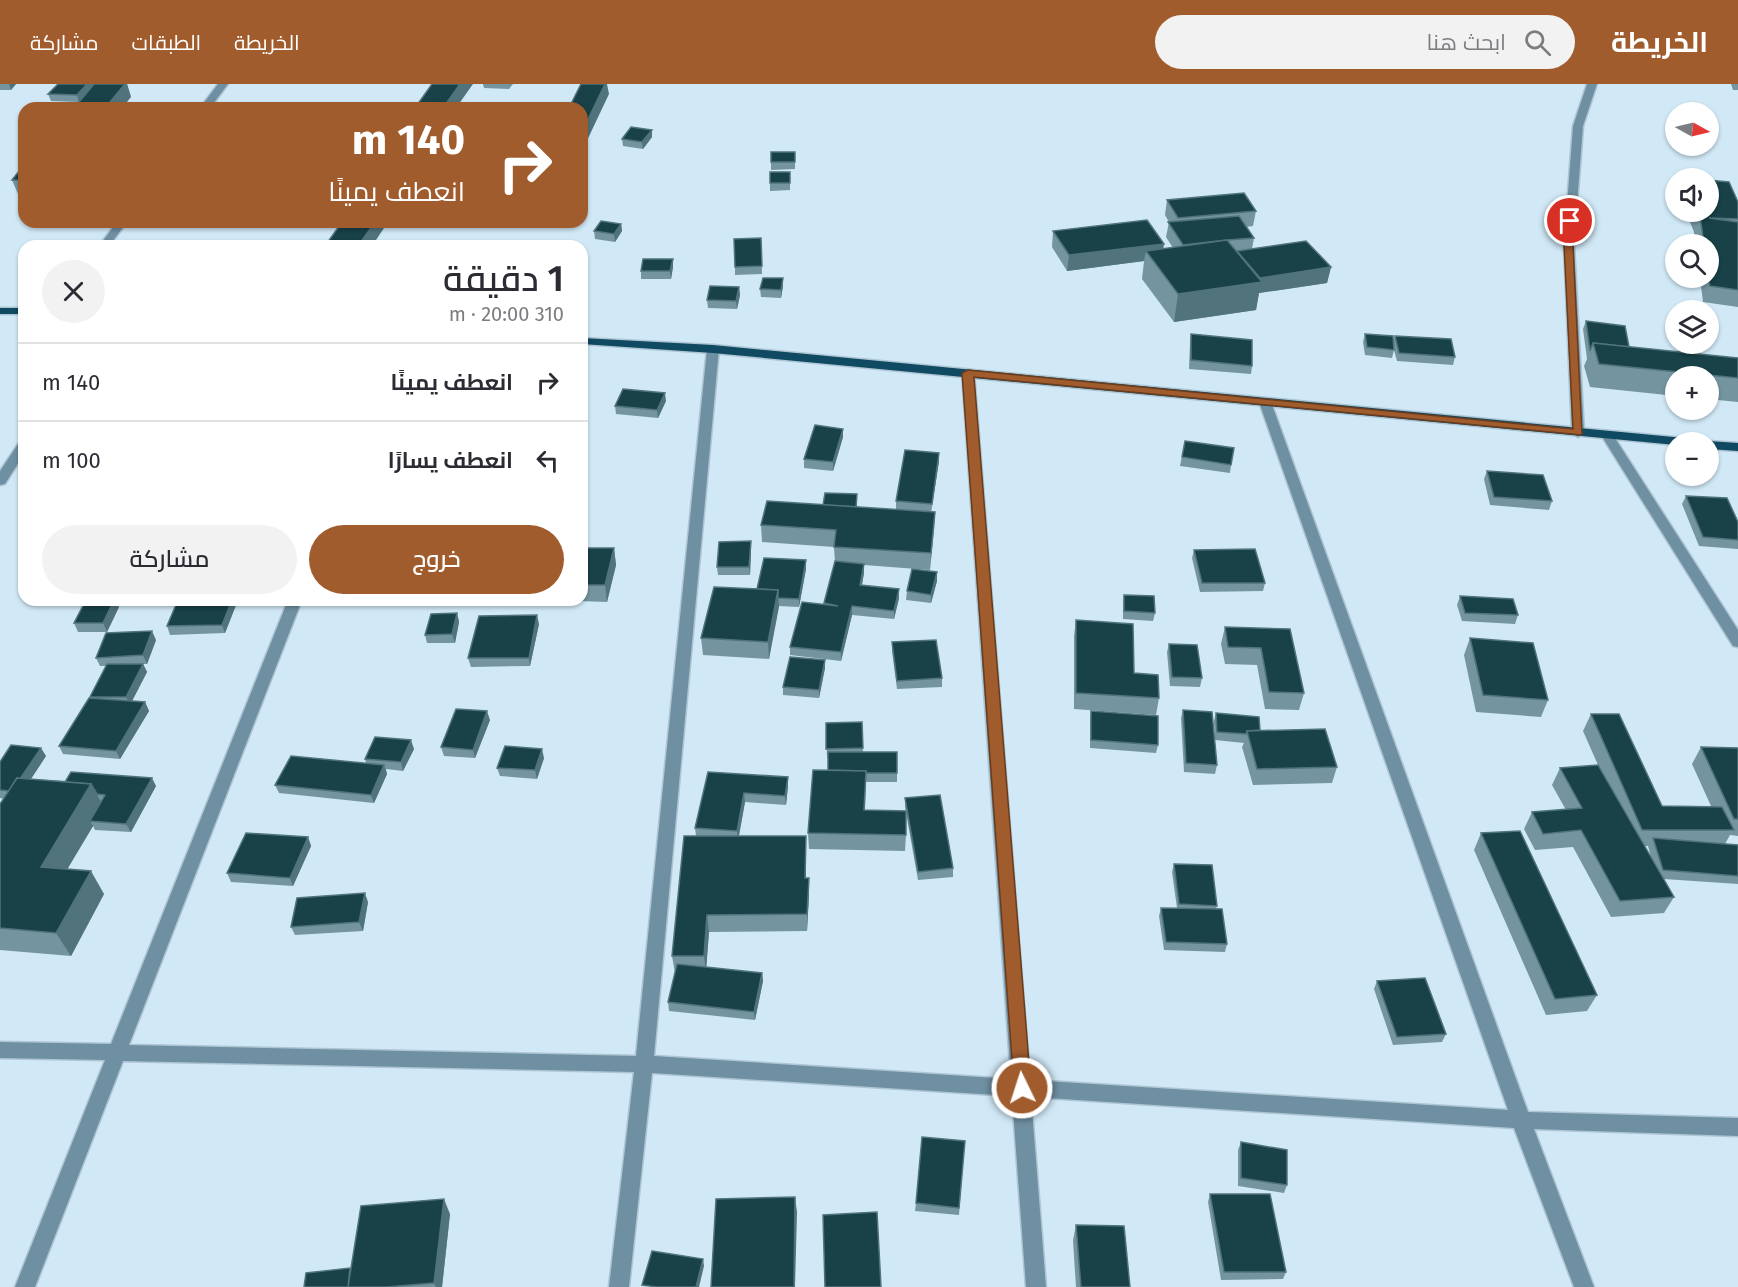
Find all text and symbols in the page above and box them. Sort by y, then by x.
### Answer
search box [1155,15,1575,69]
icon: search [1521,26,1554,59]
text: الخريطة [1611,26,1708,59]
text: ابحث هنا [1427,29,1506,56]
text: مشاركة [30,30,99,56]
text: الطبقات [132,30,201,56]
text: الخريطة [234,30,300,56]
north arrow [1665,102,1719,156]
map controls [1665,102,1719,486]
text: 140 m [352,115,465,165]
icon: right [486,126,564,204]
button: sound [1665,168,1719,222]
text: انعطف يمينًا [328,176,465,208]
pin [1544,195,1595,246]
icon: arrive [1553,204,1586,237]
button: search [1665,234,1719,288]
text: 1 دقيقة [443,257,564,301]
button: close [42,260,105,323]
button: layers [1665,300,1719,354]
text: 310 m · 20:00 [449,302,564,326]
icon: right [531,366,564,399]
button: + [1665,366,1719,420]
text: 140 m [42,369,100,396]
text: انعطف يمينًا [391,369,513,396]
button: − [1665,432,1719,486]
icon: left [531,444,564,477]
text: 100 m [42,447,101,474]
text: انعطف يسارًا [388,447,513,474]
button: مشاركة [42,525,297,594]
button: خروج [309,525,564,594]
position arrow [990,1056,1054,1120]

